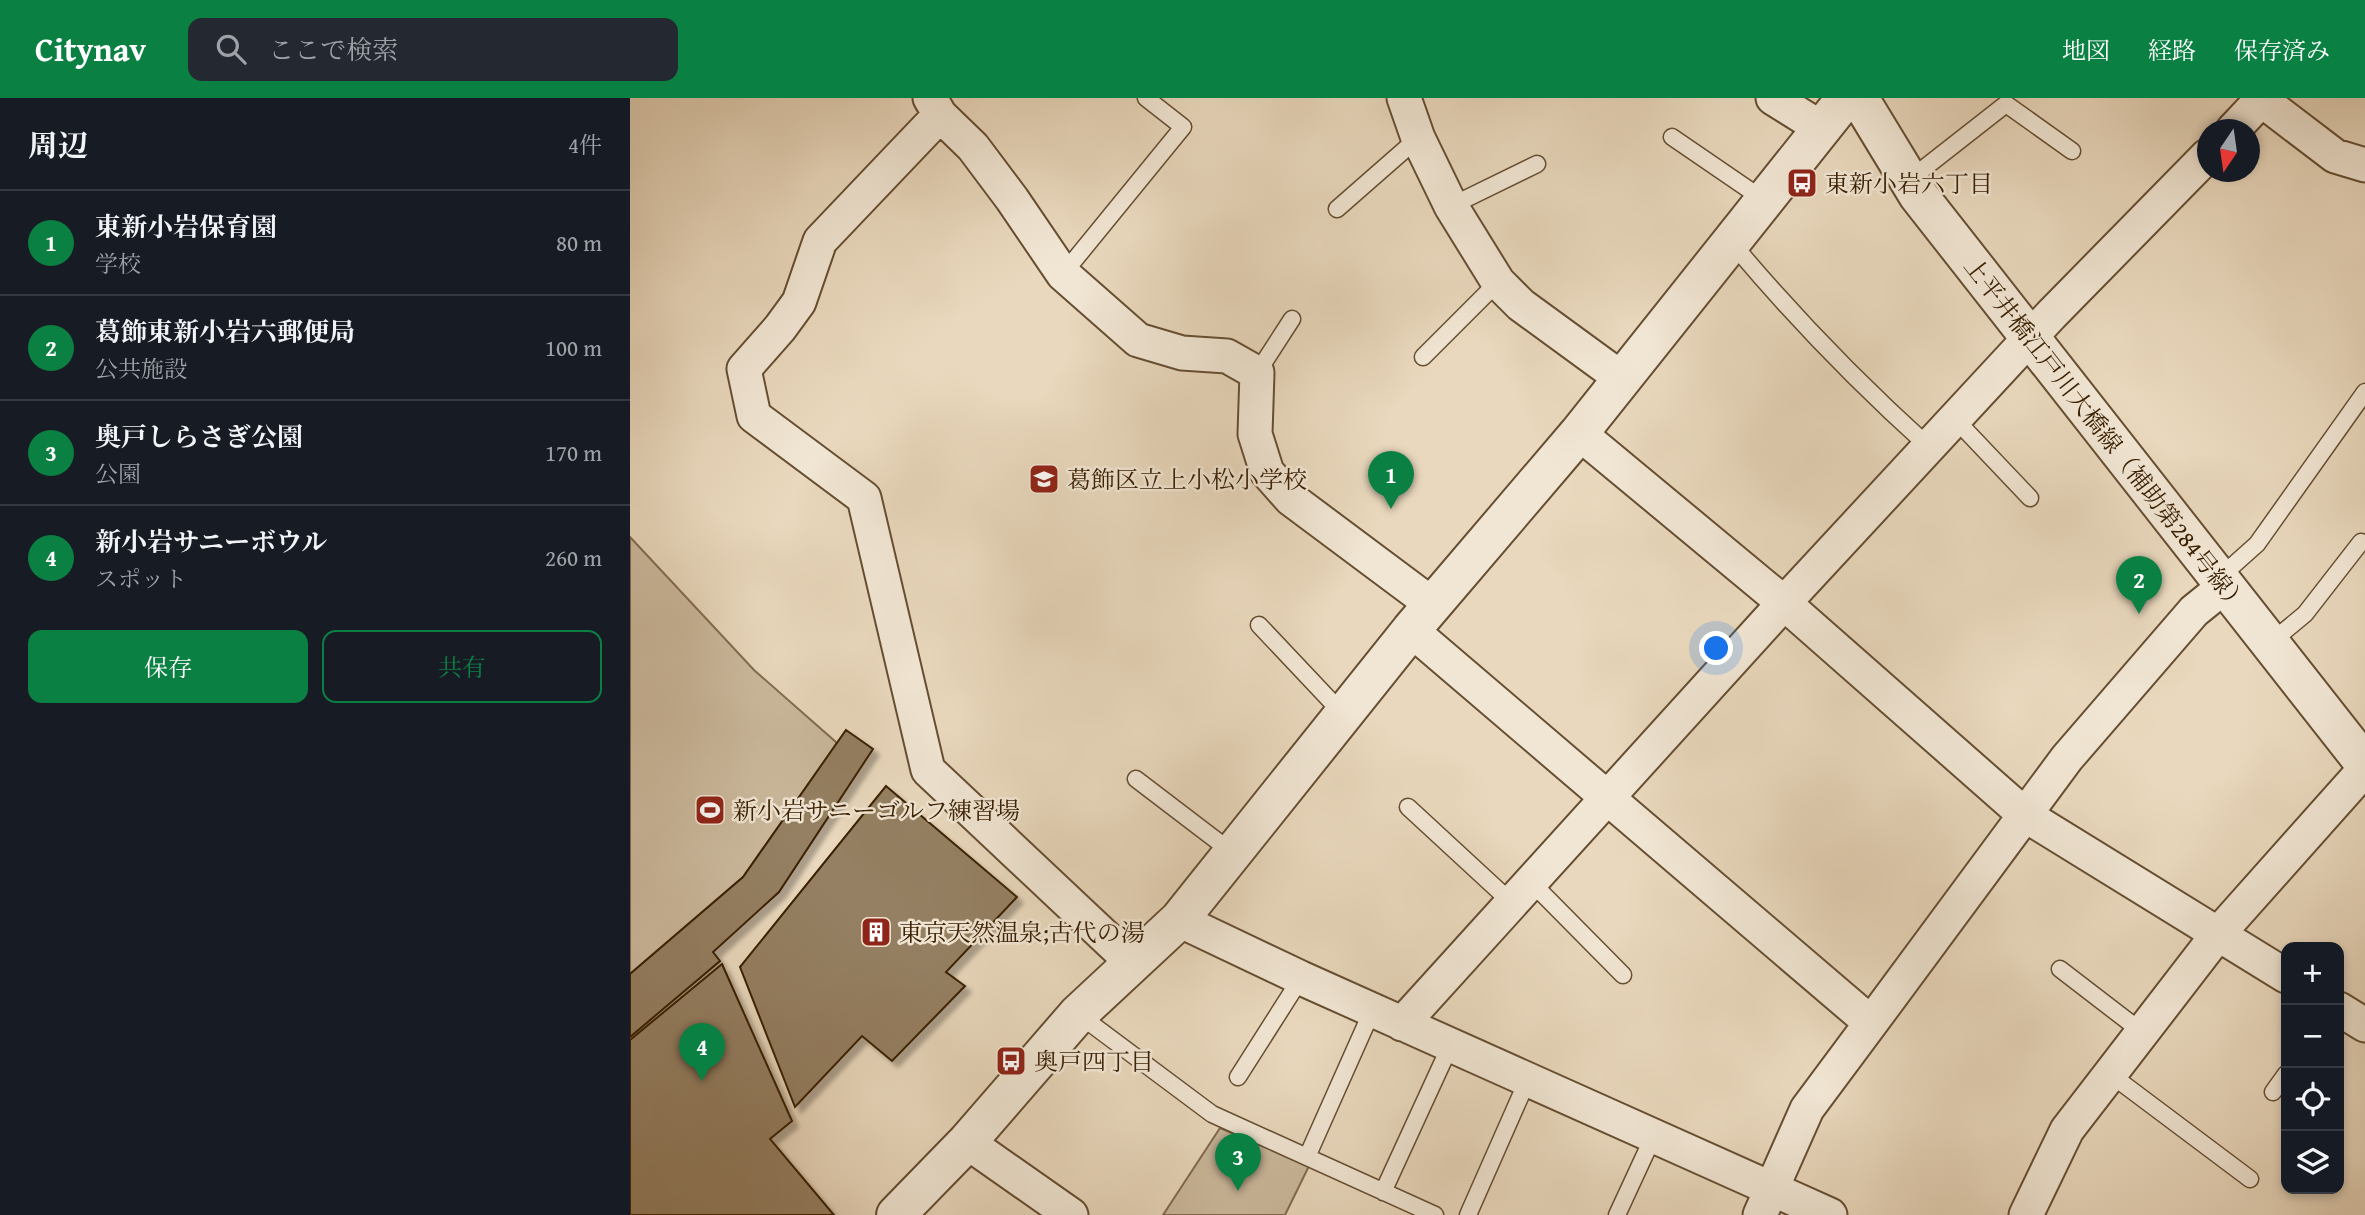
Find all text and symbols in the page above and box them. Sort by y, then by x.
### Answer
search box [188,18,678,81]
text: Citynav [35,25,146,73]
icon: search [212,30,250,68]
text: ここで検索 [268,30,398,69]
text: 地図 [2062,33,2110,68]
text: 経路 [2148,33,2196,68]
text: 保存済み [2234,33,2330,68]
north arrow [2197,119,2260,182]
text: 周辺 [28,123,88,167]
text: 4件 [568,128,602,161]
bus stop icon: 東新小岩六丁目 [1785,166,1819,200]
place label: 東新小岩六丁目 [1825,166,1993,201]
text: 東新小岩保育園 [95,207,277,246]
text: 1 [45,226,57,259]
text: 80 m [556,226,602,259]
text: 学校 [95,247,141,280]
street label: 上平井橋江戸川大橋線（補助第284号線） [1958,252,2254,618]
text: 葛飾東新小岩六郵便局 [95,312,355,351]
text: 2 [45,331,57,364]
text: 100 m [545,331,602,364]
text: 公共施設 [95,352,187,385]
text: 奥戸しらさぎ公園 [95,417,303,456]
text: 3 [45,436,57,469]
text: 170 m [545,436,602,469]
pin: 1 [1368,451,1414,509]
text: 公園 [95,457,141,490]
school or university icon: 葛飾区立上小松小学校 [1027,462,1061,496]
place label: 葛飾区立上小松小学校 [1067,462,1307,497]
text: 新小岩サニーボウル [95,522,327,561]
text: 4 [45,541,57,574]
text: 260 m [545,541,602,574]
pin: 2 [2116,556,2162,614]
text: スポット [95,562,187,595]
button: 保存 [28,630,308,703]
button: 共有 [322,630,602,703]
your location [1699,631,1733,665]
sports icon: 新小岩サニーゴルフ練習場 [693,793,727,827]
place label: 新小岩サニーゴルフ練習場 [733,793,1020,828]
building icon: 東京天然温泉;古代の湯 [859,915,893,949]
place label: 東京天然温泉;古代の湯 [899,915,1145,950]
map controls [2281,942,2344,1194]
button: + [2281,942,2344,1005]
button: − [2281,1005,2344,1068]
pin: 4 [679,1023,725,1081]
bus stop icon: 奥戸四丁目 [994,1044,1028,1078]
place label: 奥戸四丁目 [1034,1044,1154,1079]
button: locate [2281,1068,2344,1131]
button: layers [2281,1131,2344,1194]
pin: 3 [1215,1133,1261,1191]

